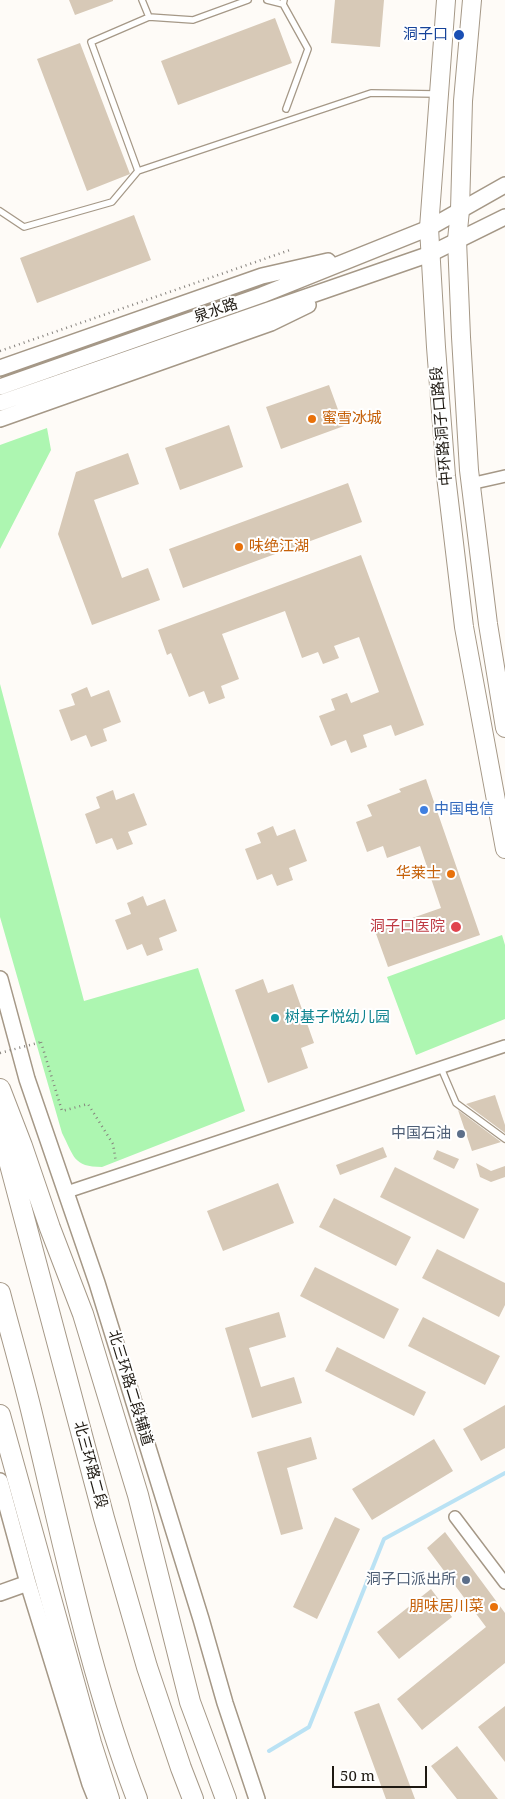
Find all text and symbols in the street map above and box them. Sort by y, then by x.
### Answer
place label: 洞子口 [403,26,448,44]
marker: 洞子口 [452,28,466,42]
street label: 泉水路 [192,295,240,327]
street label: 中环路洞子口路段 [428,365,456,487]
place label: 蜜雪冰城 [322,410,382,428]
marker: 蜜雪冰城 [306,413,318,425]
place label: 味绝江湖 [249,538,309,556]
marker: 味绝江湖 [233,541,245,553]
place label: 中国电信 [434,801,494,819]
marker: 中国电信 [418,804,430,816]
place label: 华莱士 [396,865,441,883]
marker: 华莱士 [445,868,457,880]
place label: 洞子口医院 [370,918,445,936]
marker: 洞子口医院 [449,920,463,934]
place label: 树基子悦幼儿园 [285,1009,390,1027]
marker: 树基子悦幼儿园 [269,1012,281,1024]
place label: 中国石油 [391,1125,451,1143]
marker: 中国石油 [455,1128,467,1140]
street label: 北三环路二段辅道 [104,1328,156,1448]
street label: 北三环路二段 [70,1419,110,1511]
place label: 洞子口派出所 [366,1571,456,1589]
marker: 洞子口派出所 [460,1574,472,1586]
place label: 朋味居川菜 [409,1598,484,1616]
marker: 朋味居川菜 [488,1601,500,1613]
scale bar [335,1756,430,1788]
text: 50 m [340,1765,375,1785]

